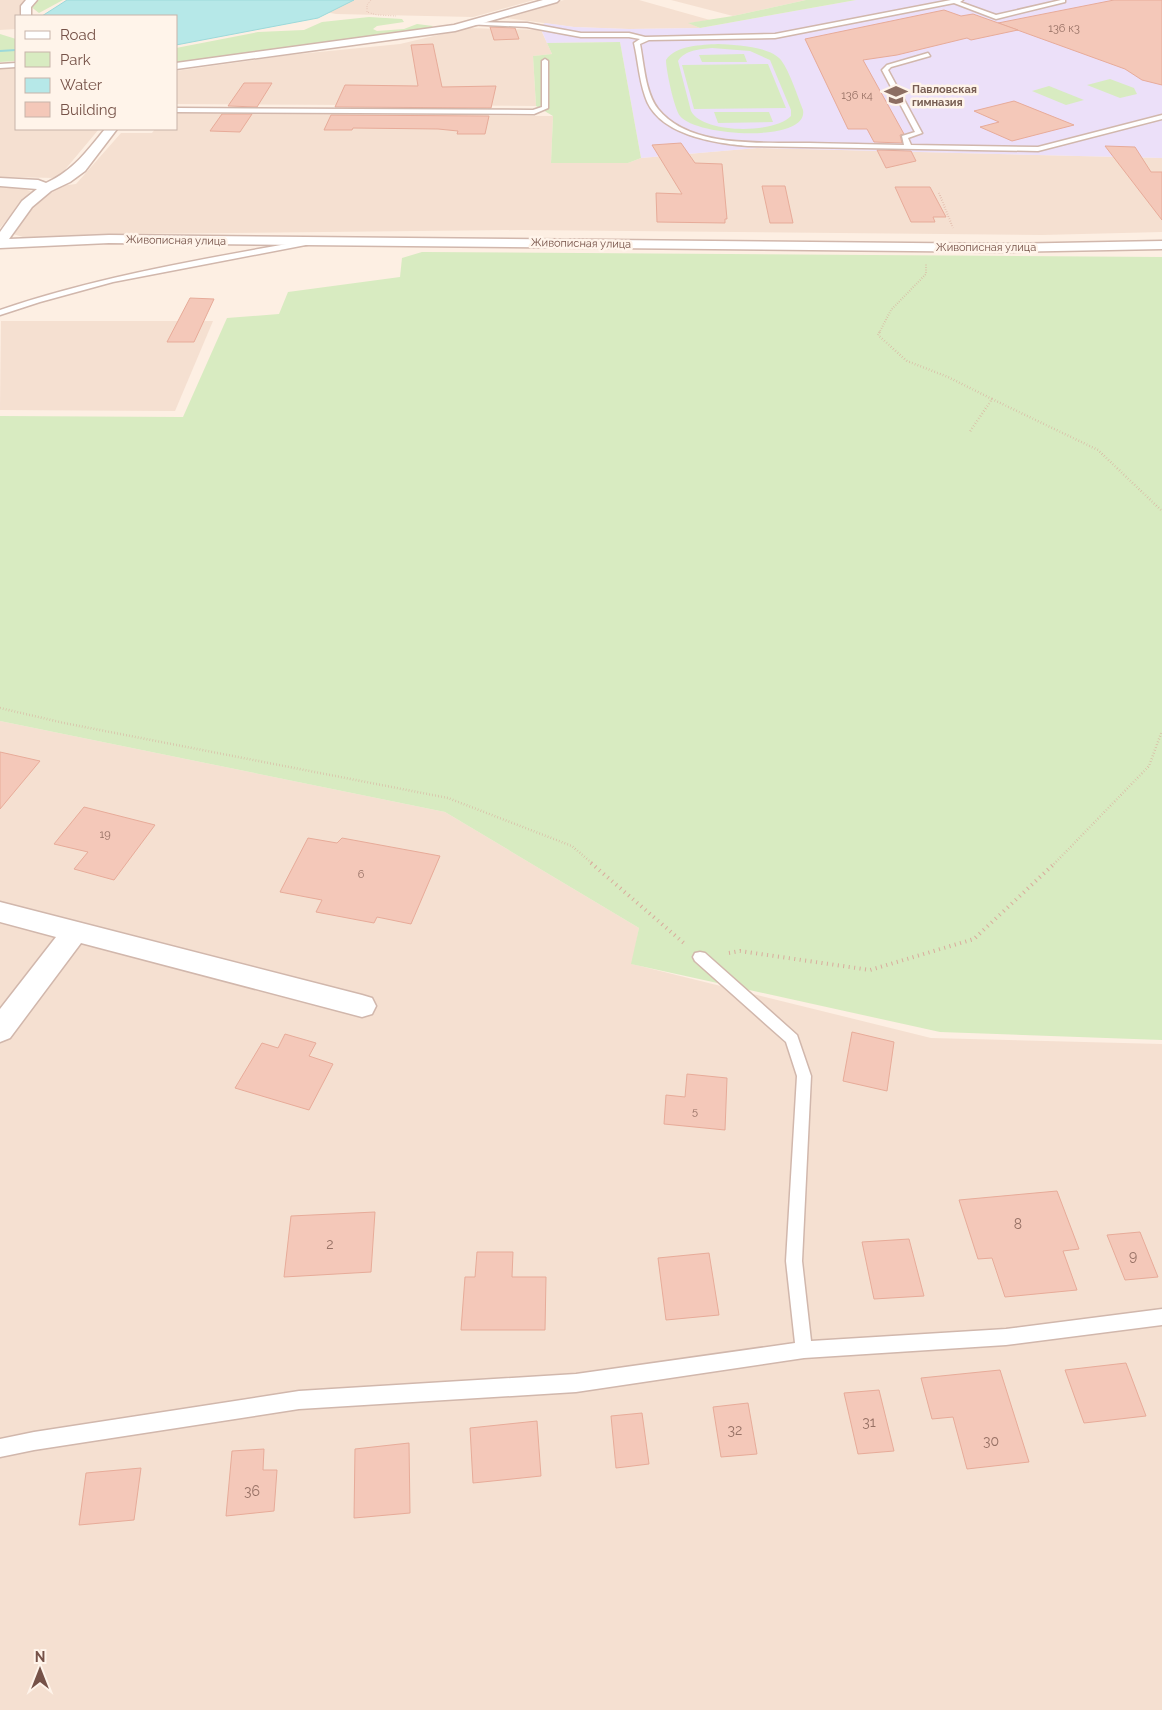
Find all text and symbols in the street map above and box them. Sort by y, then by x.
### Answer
legend [15,15,178,130]
house number: 136 к3 [1048,22,1080,35]
text: Road [60,26,96,44]
text: Park [60,51,91,69]
text: Water [60,76,103,94]
school or university icon: Павловская гимназия [883,82,909,108]
place label: Павловская гимназия [912,83,977,109]
house number: 136 к4 [841,89,873,102]
text: Building [60,101,117,119]
street label: Живописная улица [126,233,226,248]
street label: Живописная улица [531,236,631,251]
street label: Живописная улица [936,241,1036,254]
house number: 19 [99,828,111,841]
house number: 6 [358,868,365,881]
house number: 5 [692,1105,698,1118]
house number: 8 [1014,1216,1022,1232]
house number: 2 [326,1236,334,1252]
house number: 9 [1129,1248,1137,1264]
house number: 31 [862,1414,876,1430]
house number: 32 [728,1422,742,1438]
house number: 30 [983,1433,999,1449]
house number: 36 [244,1483,260,1499]
north arrow [15,1645,65,1695]
text: N [35,1649,45,1665]

